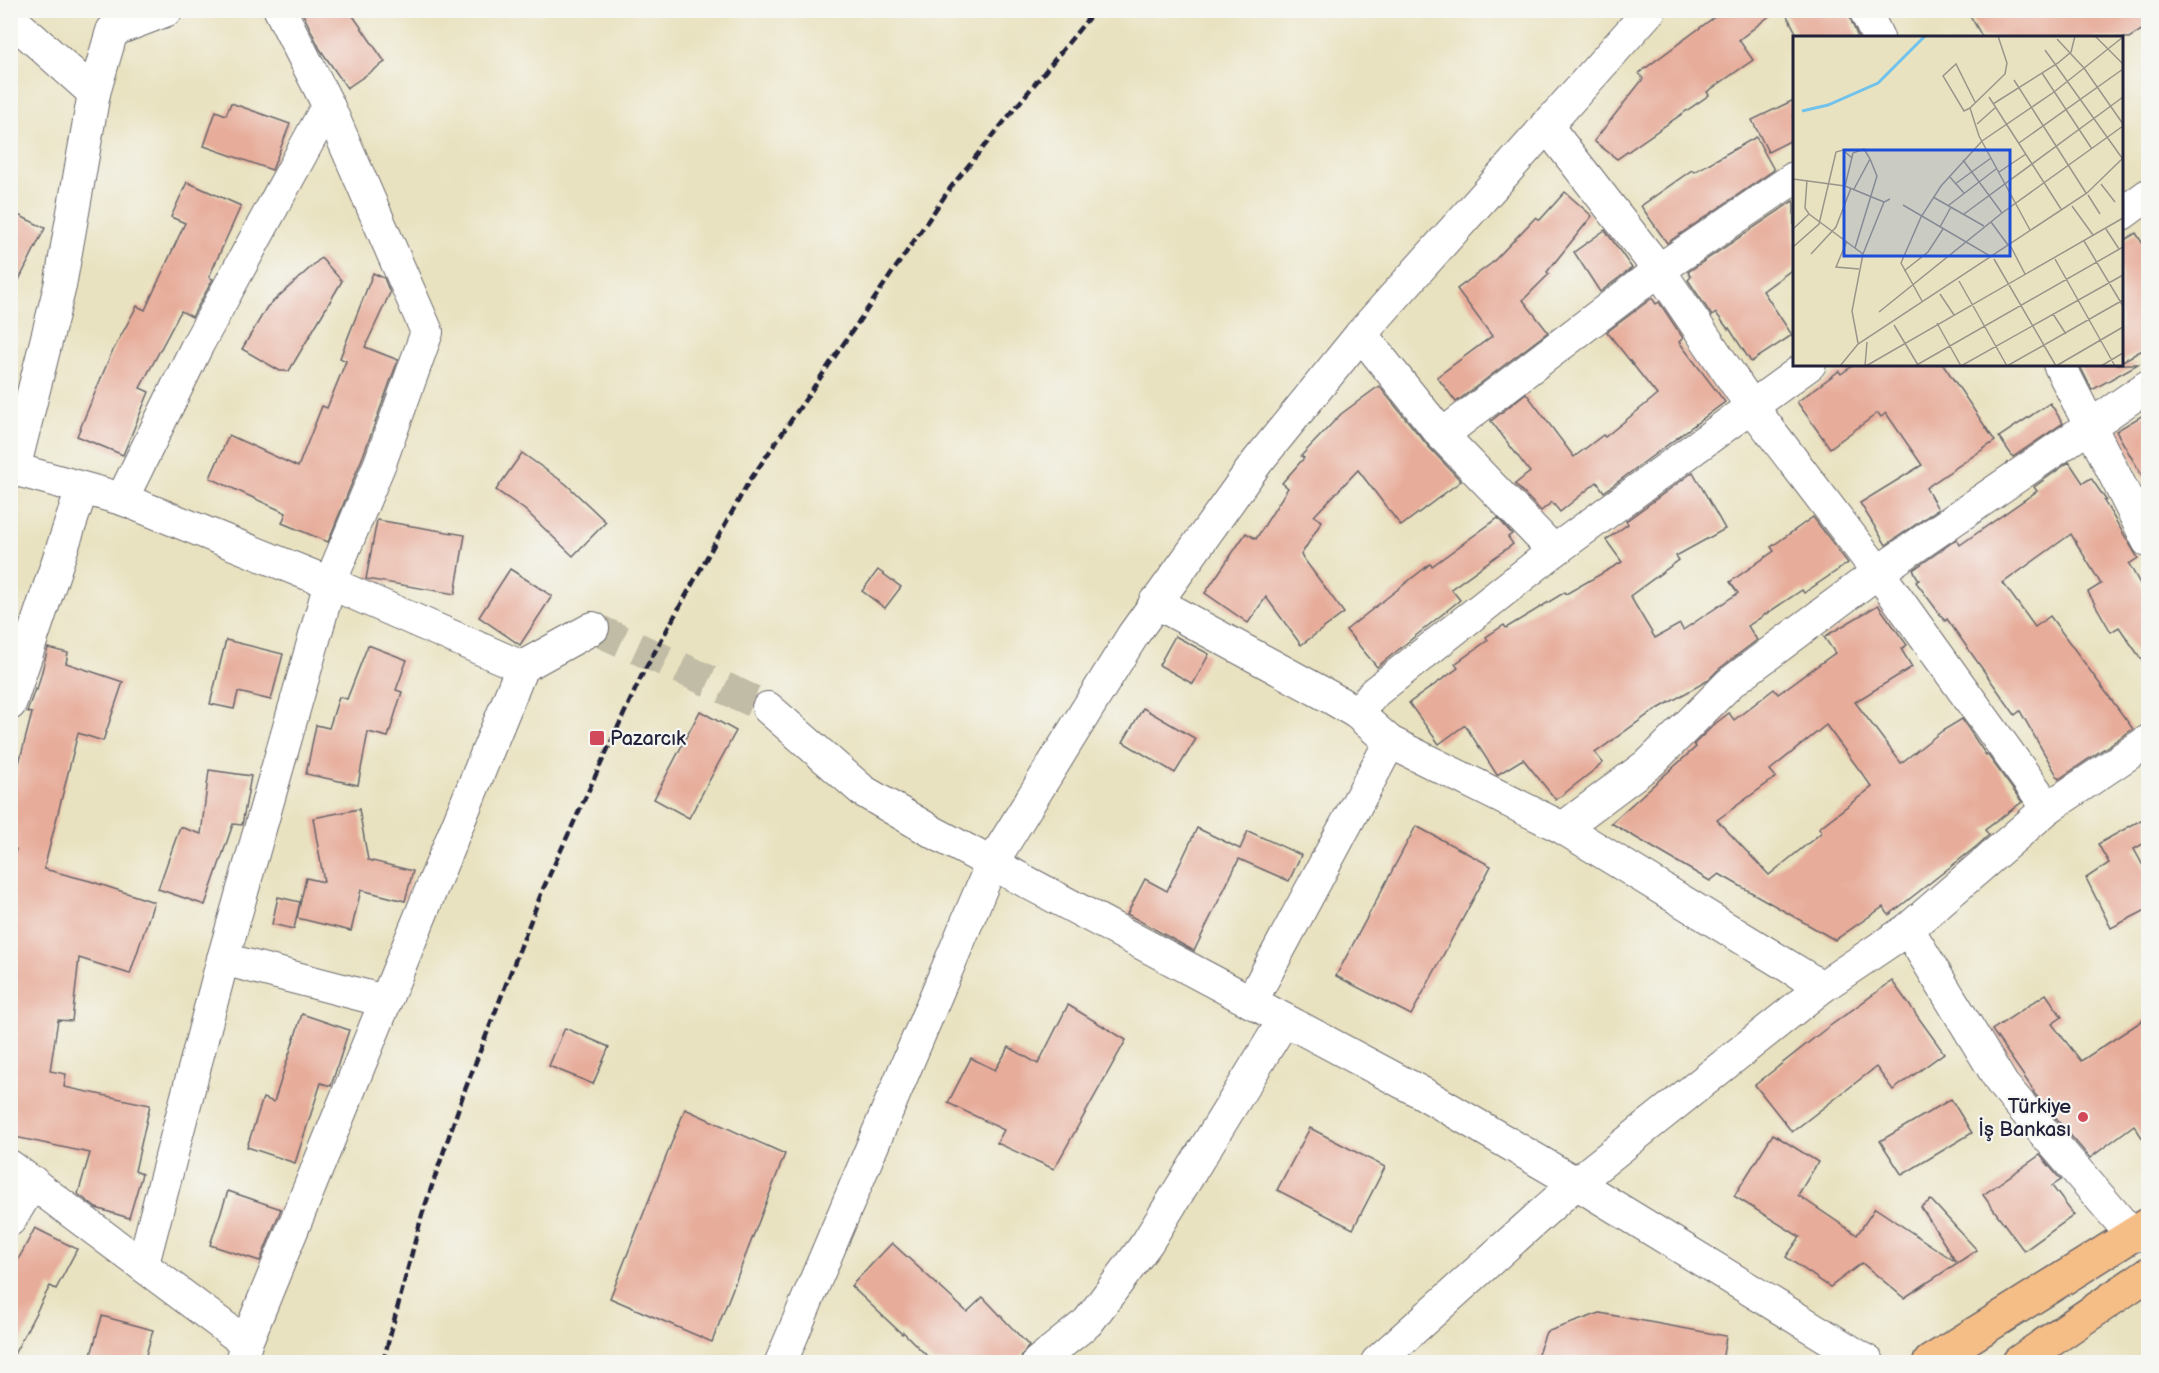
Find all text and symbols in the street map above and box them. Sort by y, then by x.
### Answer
inset map [1793,36,2123,366]
place label: Pazarcık [610,727,686,751]
marker: Pazarcık [588,729,606,747]
place label: Türkiye İş Bankası [1978,1095,2071,1142]
marker: Türkiye İş Bankası [2076,1110,2090,1124]

